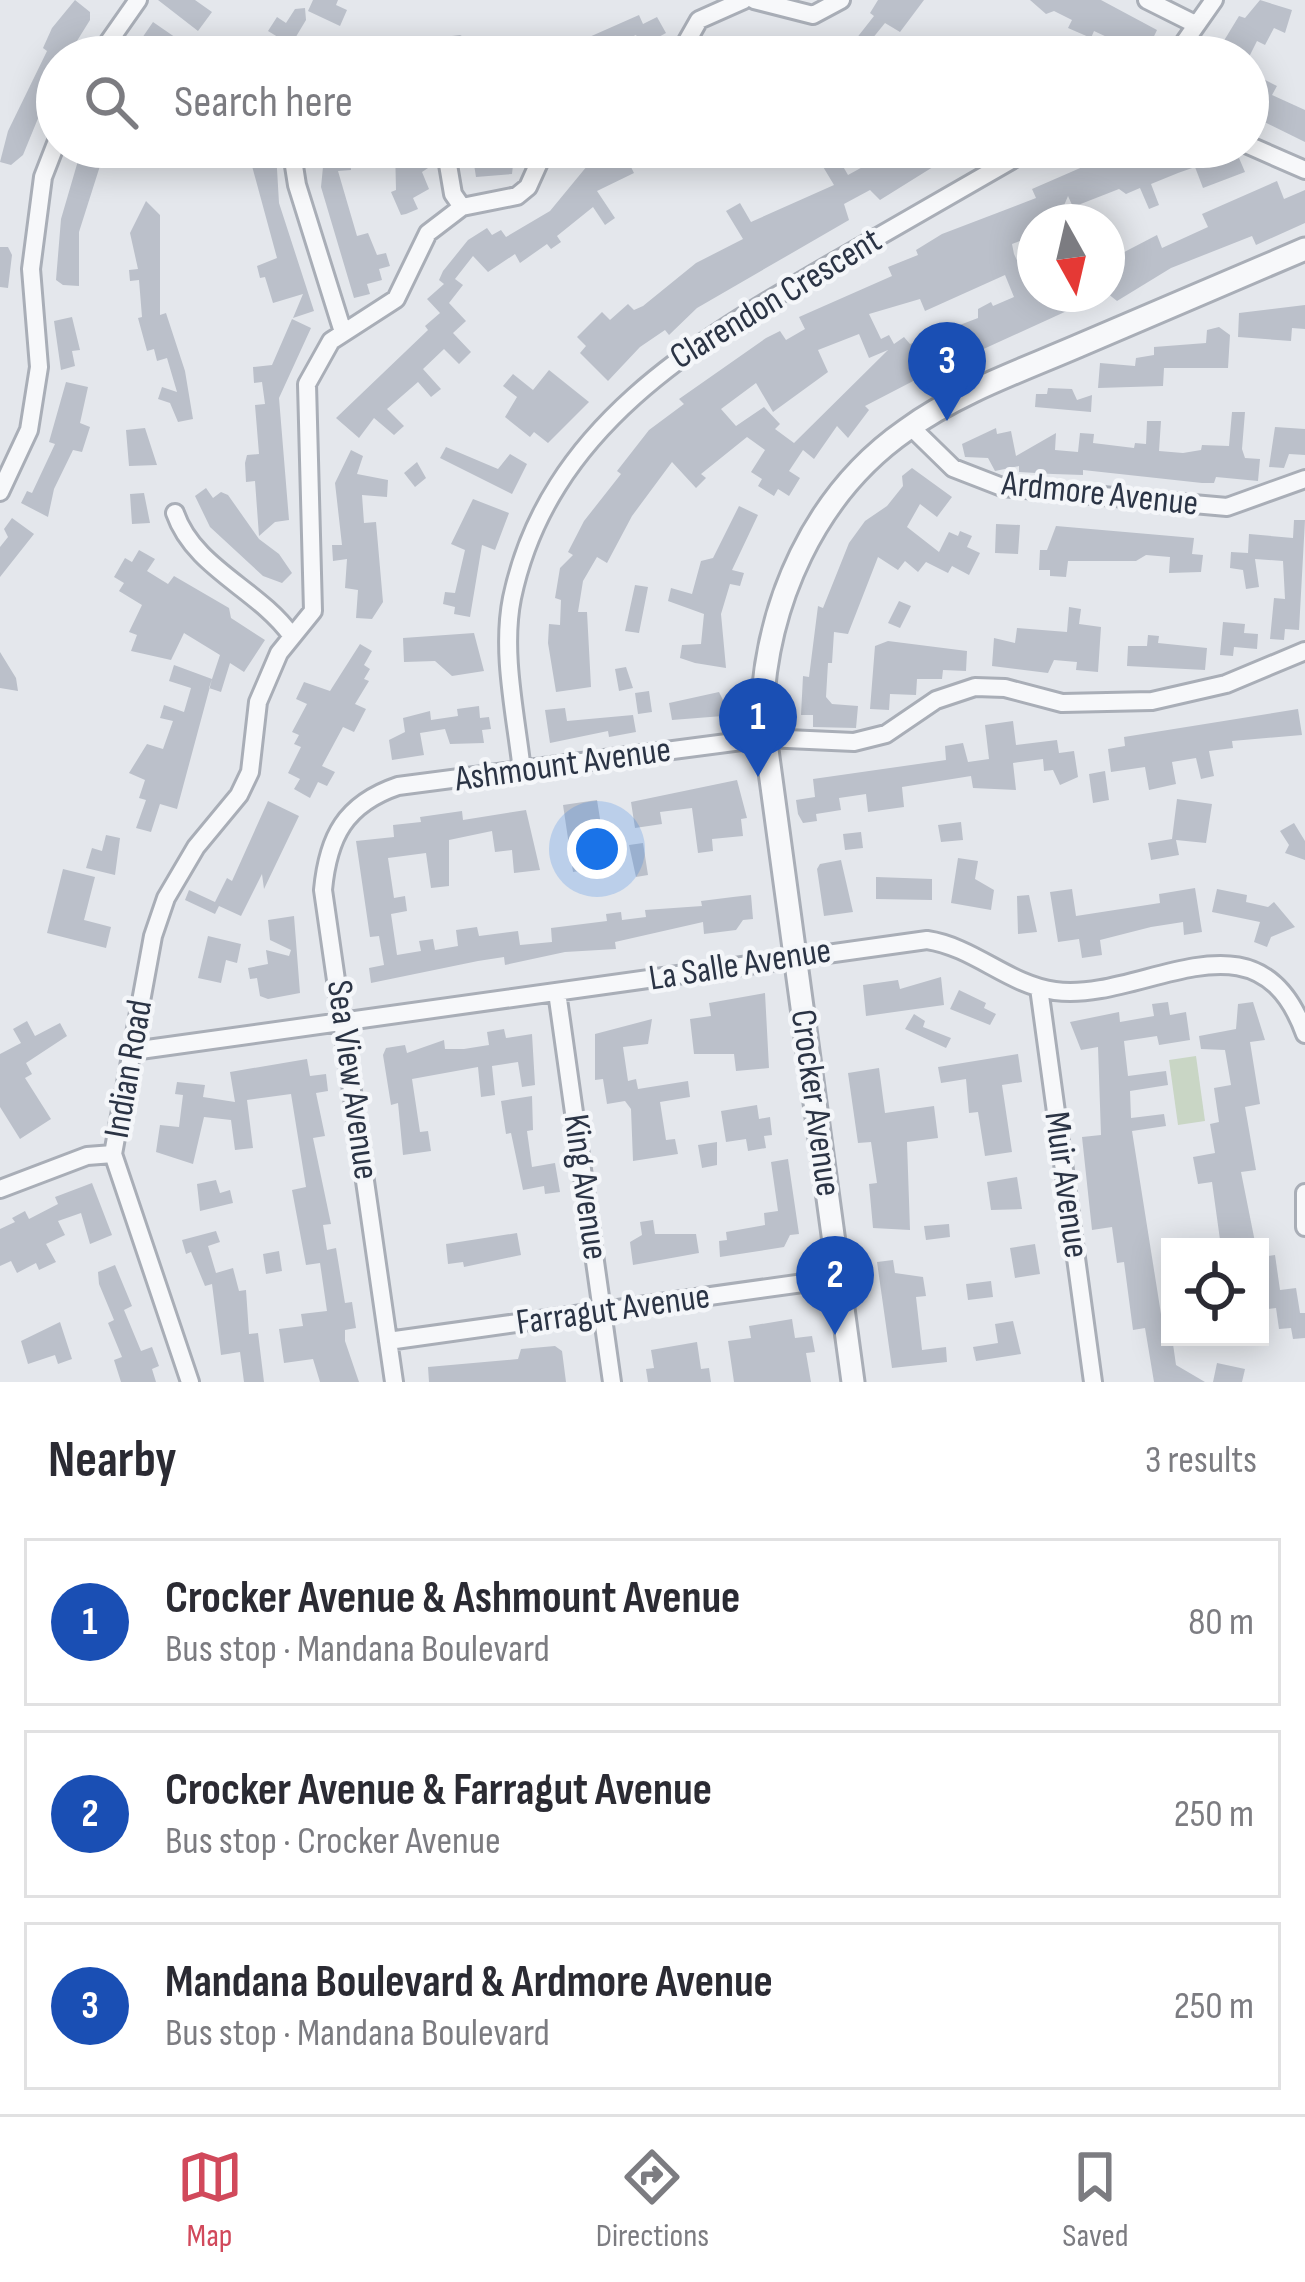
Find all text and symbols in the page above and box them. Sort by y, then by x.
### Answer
search box [36,36,1269,168]
icon: search [78,69,144,135]
text: Search here [174,75,353,130]
north arrow [1017,204,1125,312]
street label: Clarendon Crescent [663,219,889,379]
pin: 3 [908,322,986,421]
street label: Ardmore Avenue [999,462,1200,526]
pin: 1 [719,678,797,777]
street label: Ashmount Avenue [451,729,674,802]
your location [567,819,627,879]
street label: La Salle Avenue [646,929,834,1001]
street label: Sea View Avenue [317,978,387,1182]
street label: Indian Road [96,997,162,1141]
street label: Crocker Avenue [781,1007,849,1199]
street label: Muir Avenue [1034,1109,1098,1261]
street label: King Avenue [554,1111,616,1263]
pin: 2 [796,1236,874,1335]
map controls [1161,1238,1269,1346]
button: locate [1161,1238,1269,1346]
street label: Farragut Avenue [513,1275,713,1345]
text: Nearby [48,1430,177,1491]
text: 3 results [1145,1437,1257,1484]
text: Crocker Avenue & Ashmount Avenue [165,1571,740,1626]
text: 1 [82,1599,98,1646]
text: 80 m [1188,1599,1254,1646]
text: Bus stop · Mandana Boulevard [165,1626,550,1673]
text: Crocker Avenue & Farragut Avenue [165,1763,712,1818]
text: 2 [81,1791,99,1838]
text: 250 m [1174,1791,1254,1838]
text: Bus stop · Crocker Avenue [165,1818,501,1865]
text: Mandana Boulevard & Ardmore Avenue [165,1955,773,2010]
text: 3 [81,1983,99,2030]
text: 250 m [1174,1983,1254,2030]
text: Bus stop · Mandana Boulevard [165,2010,550,2057]
tab: Map [177,2144,243,2256]
tab: Directions [596,2144,709,2256]
tab: Saved [1062,2144,1128,2256]

